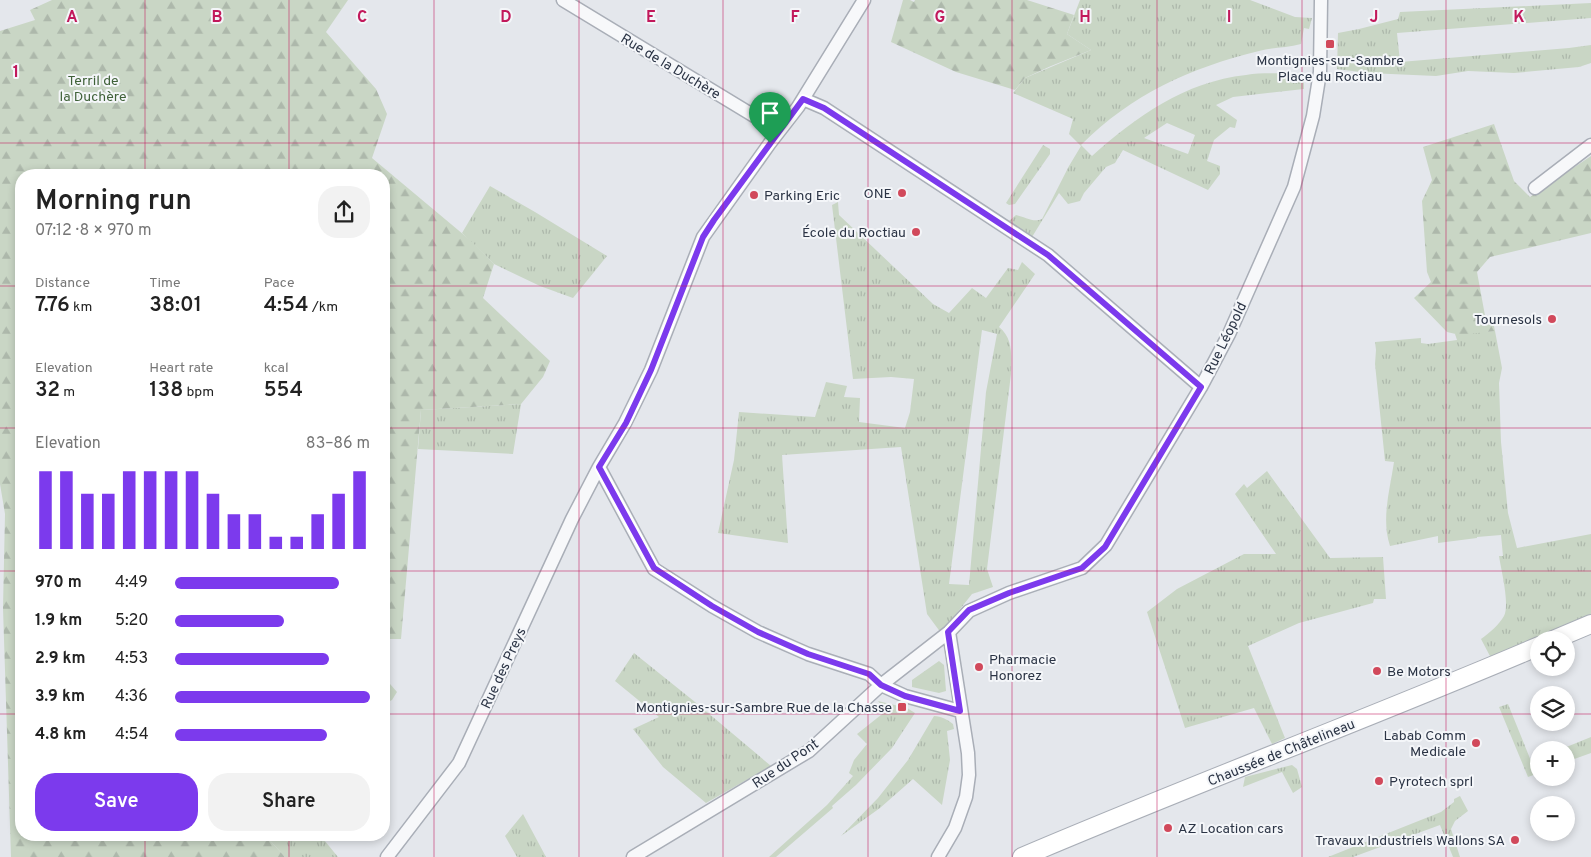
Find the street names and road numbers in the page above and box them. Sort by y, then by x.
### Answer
street label: Rue de la Duchère [617,31,723,104]
street label: Rue Léopold [1202,300,1251,378]
street label: Rue des Preys [478,625,531,712]
street label: Chaussée de Châtelineau [1205,716,1358,791]
street label: Rue du Pont [749,736,822,793]

